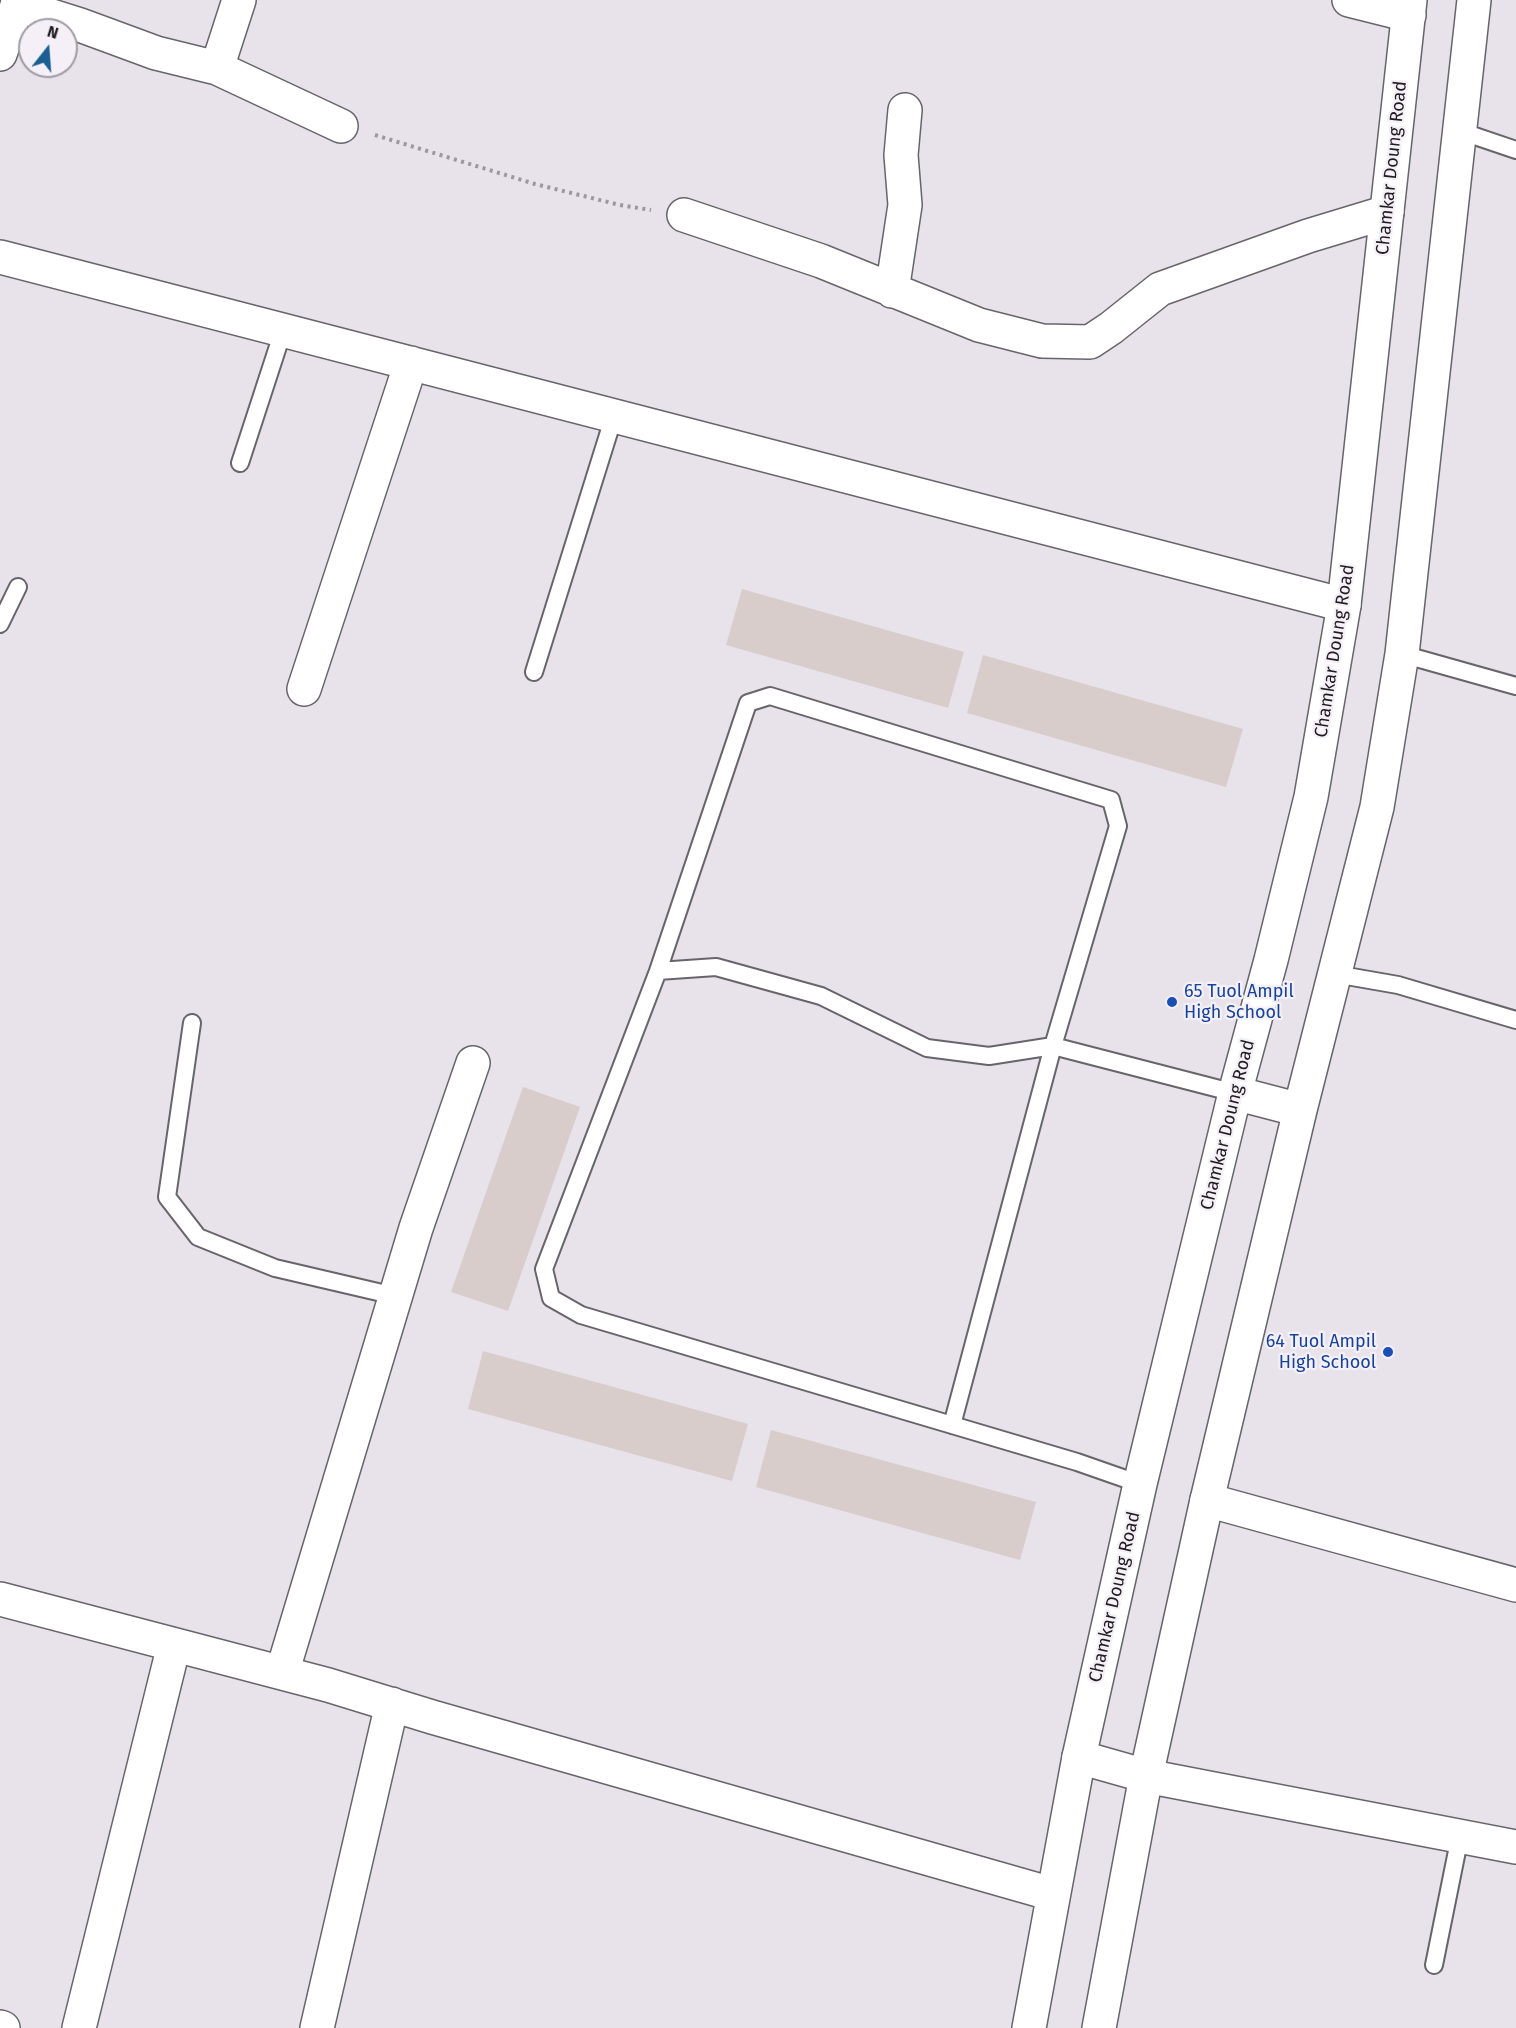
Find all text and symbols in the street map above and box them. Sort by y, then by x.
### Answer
north arrow [18,18,78,78]
text: N [45,22,61,43]
street label: Chamkar Doung Road [1372,80,1412,256]
street label: Chamkar Doung Road [1311,563,1359,739]
place label: 65 Tuol Ampil High School [1184,981,1294,1024]
marker: 65 Tuol Ampil High School [1165,995,1179,1009]
street label: Chamkar Doung Road [1196,1038,1260,1212]
place label: 64 Tuol Ampil High School [1266,1331,1376,1374]
marker: 64 Tuol Ampil High School [1381,1345,1395,1359]
street label: Chamkar Doung Road [1085,1509,1145,1685]

